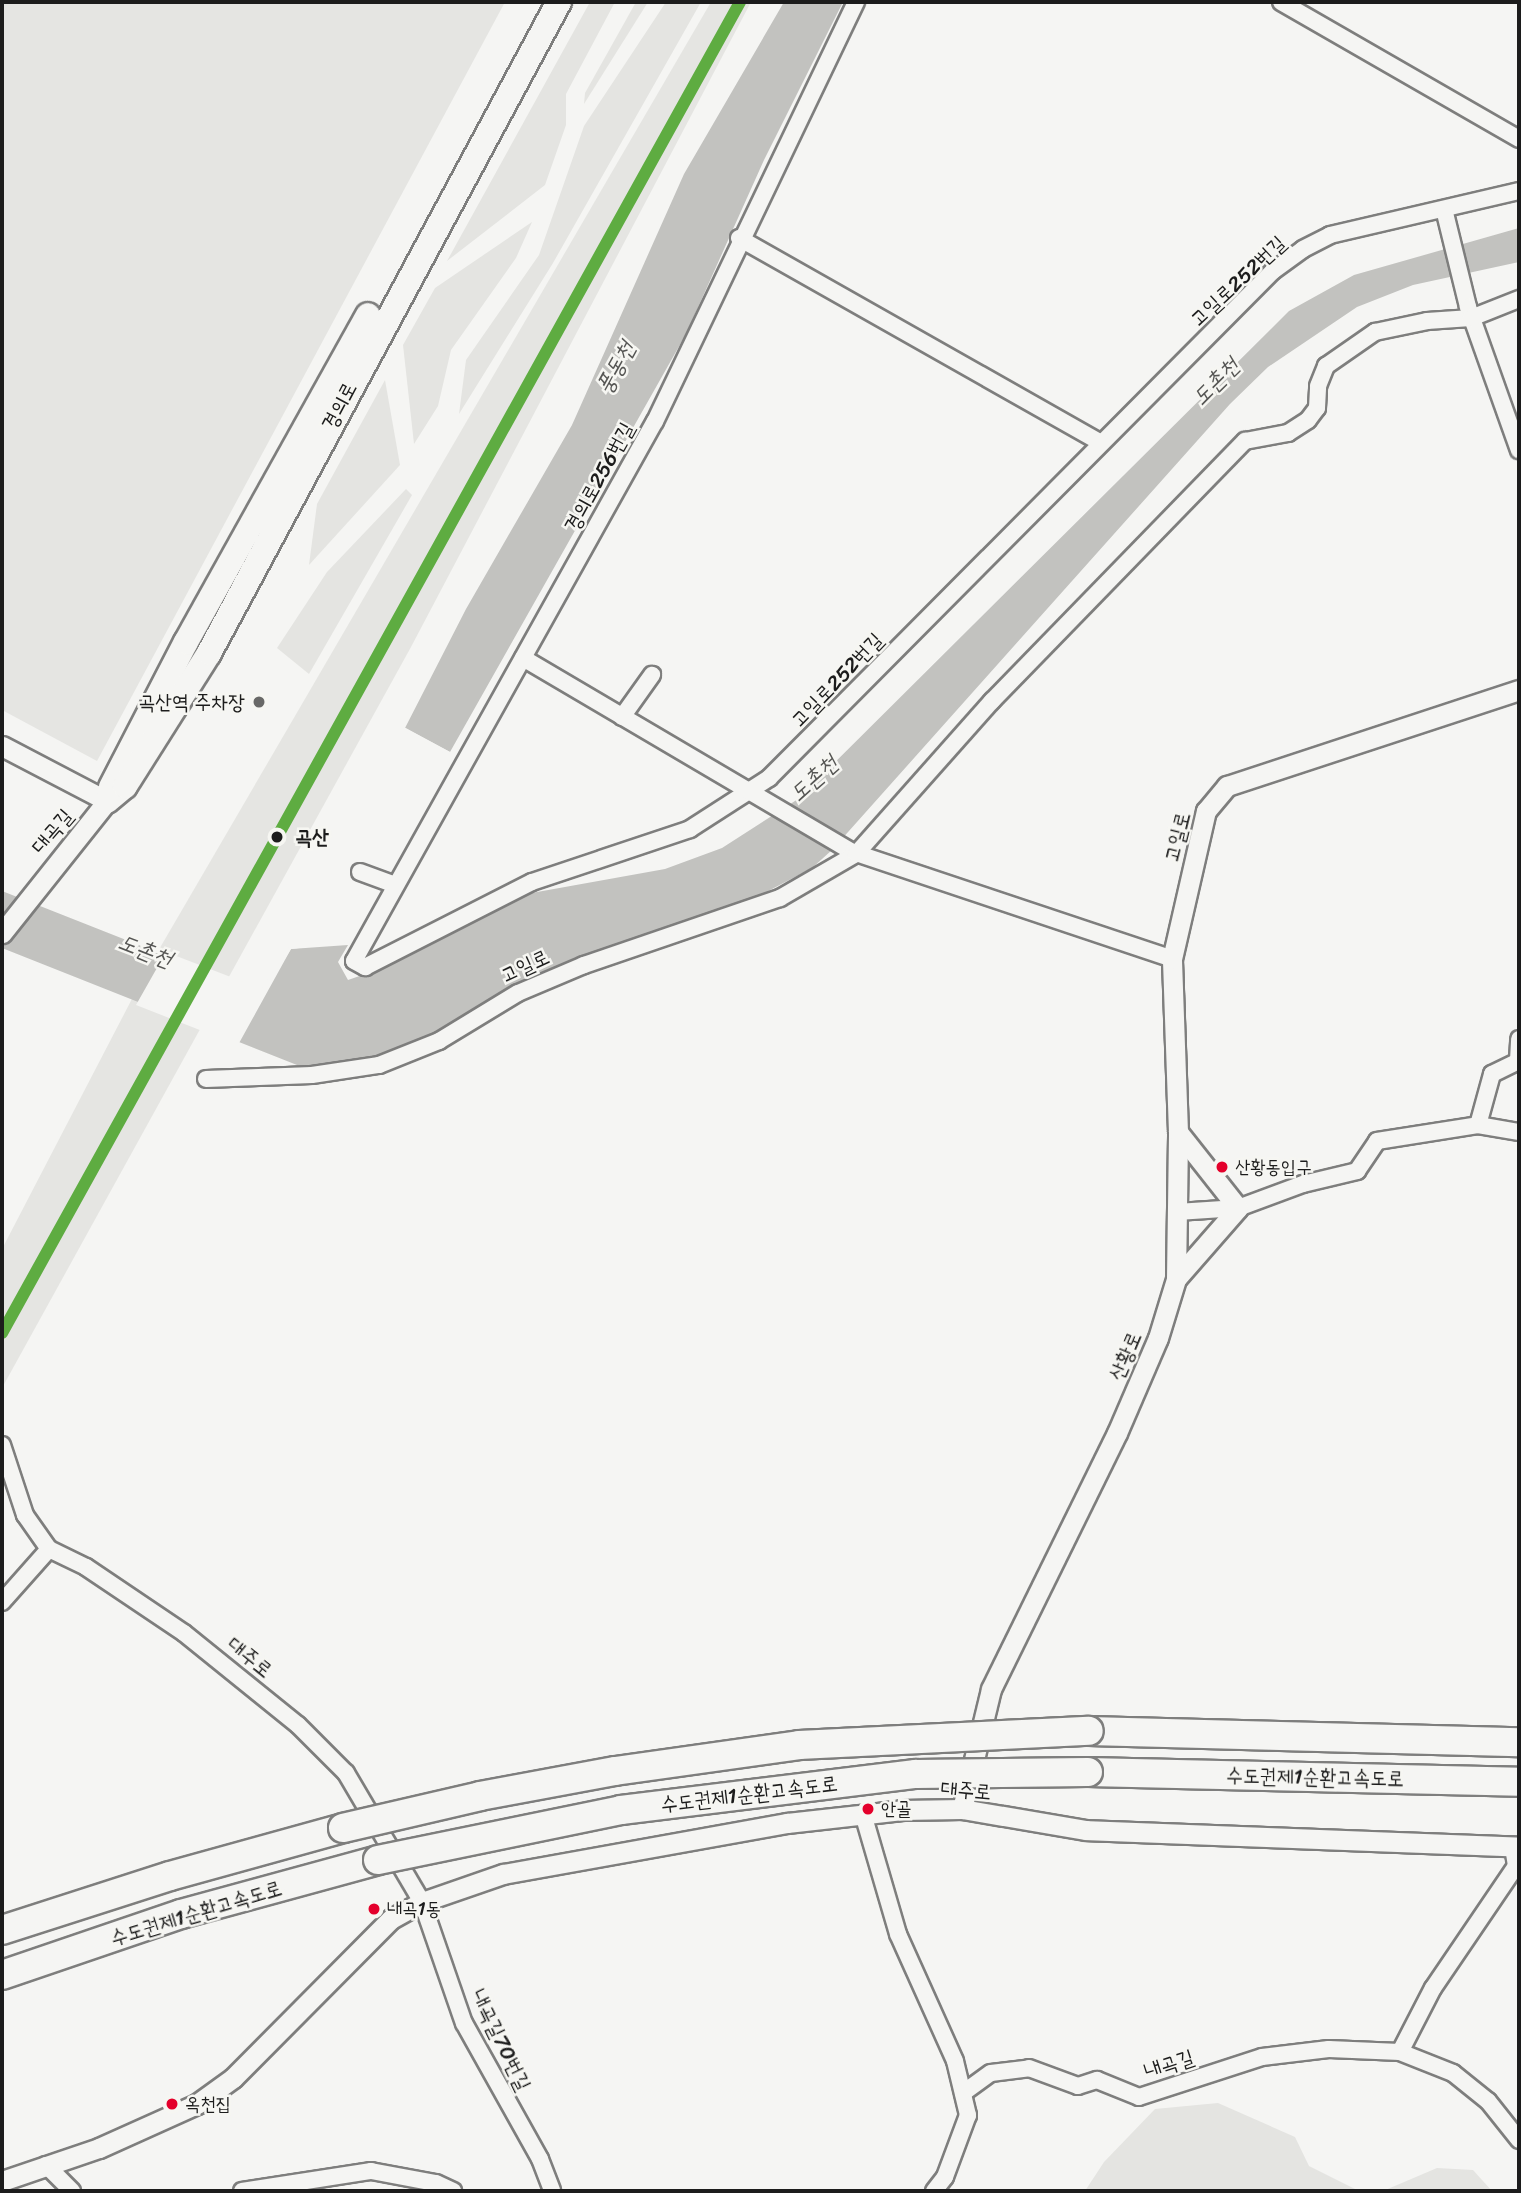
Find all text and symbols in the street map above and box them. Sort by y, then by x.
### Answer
street label: 고일로252번길 [1185,230,1291,332]
water label: 풍동천 [590,337,642,399]
water label: 도촌천 [1187,353,1245,411]
street label: 경의로 [316,378,362,434]
street label: 경의로256번길 [559,418,639,536]
street label: 고일로252번길 [786,628,888,732]
place label: 곡산역 주차장 [138,689,245,715]
marker: 곡산역 주차장 [251,694,267,710]
water label: 도촌천 [784,750,844,808]
street label: 대곡길 [26,804,78,858]
street label: 고일로 [1159,809,1195,865]
place label: 곡산 [295,824,329,850]
marker: 곡산 [265,825,289,849]
water label: 도촌천 [114,928,176,974]
street label: 고일로 [497,944,553,988]
place label: 산황동입구 [1235,1156,1311,1178]
marker: 산황동입구 [1215,1160,1229,1174]
street label: 산황로 [1103,1328,1147,1384]
street label: 대주로 [222,1631,278,1683]
street label: 수도권제1순환고속도로 [1226,1763,1404,1791]
street label: 수도권제1순환고속도로 [659,1771,839,1817]
street label: 대주로 [940,1775,992,1805]
place label: 안골 [881,1798,912,1820]
marker: 안골 [861,1802,875,1816]
street label: 수도권제1순환고속도로 [107,1875,285,1951]
place label: 내곡1동 [387,1898,441,1920]
marker: 내곡1동 [367,1902,381,1916]
street label: 내곡길70번길 [466,1985,536,2095]
street label: 내곡길 [1141,2044,1197,2084]
place label: 옥천집 [185,2093,231,2115]
marker: 옥천집 [165,2097,179,2111]

